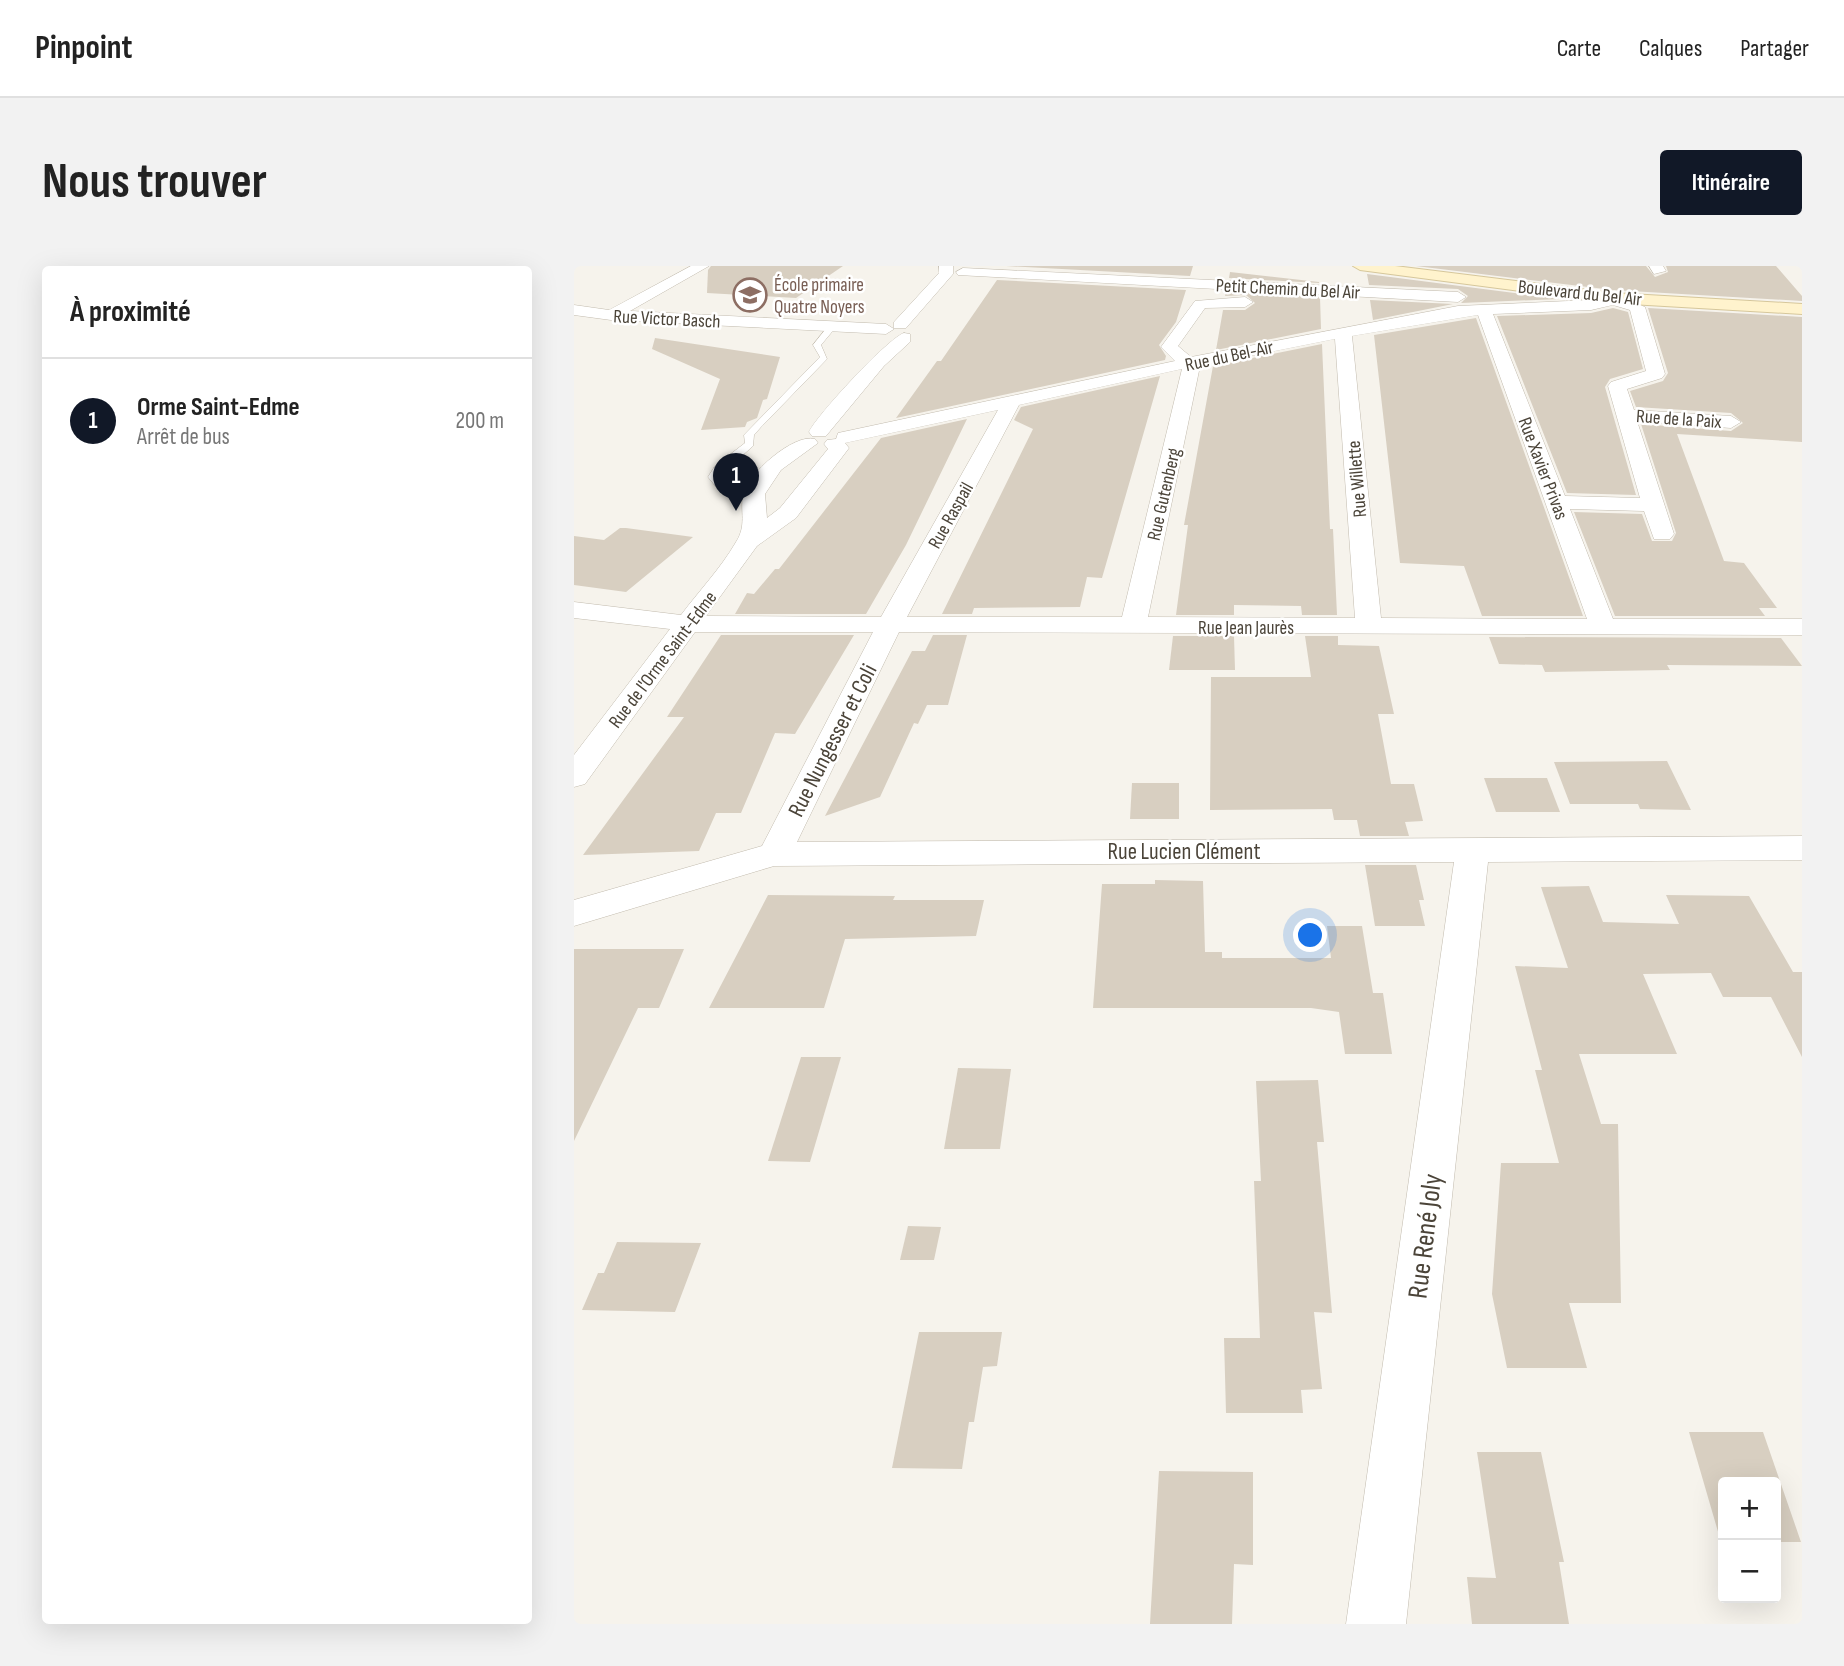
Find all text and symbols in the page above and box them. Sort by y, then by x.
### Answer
text: Pinpoint [35,28,132,68]
text: Carte [1557,34,1601,63]
text: Calques [1639,34,1702,63]
text: Partager [1740,34,1809,63]
button: Itinéraire [1660,150,1802,215]
text: Nous trouver [42,153,267,212]
place label: École primaire Quatre Noyers [774,274,865,319]
street label: Petit Chemin du Bel Air [1215,274,1361,305]
school or university icon: École primaire Quatre Noyers [731,276,769,314]
street label: Boulevard du Bel Air [1517,276,1643,311]
text: À proximité [70,294,191,330]
street label: Rue Victor Basch [613,305,721,334]
street label: Rue du Bel-Air [1183,336,1276,377]
text: Orme Saint-Edme [137,392,300,423]
street label: Rue de la Paix [1635,405,1722,434]
text: 1 [88,407,98,435]
text: 200 m [456,407,504,435]
street label: Rue Xavier Privas [1513,414,1573,523]
text: Arrêt de bus [137,423,230,451]
street label: Rue Willette [1343,440,1372,518]
street label: Rue Gutenberg [1143,445,1186,543]
pin: 1 [713,453,759,511]
street label: Rue Raspail [924,479,979,553]
street label: Rue de l'Orme Saint-Edme [604,587,722,733]
street label: Rue Jean Jaurès [1198,617,1294,640]
street label: Rue Nungesser et Coli [782,659,883,822]
street label: Rue Lucien Clément [1107,838,1261,866]
your location [1293,918,1327,952]
street label: Rue René Joly [1401,1172,1450,1300]
map controls [1718,1477,1781,1603]
button: + [1718,1477,1781,1540]
button: − [1718,1540,1781,1603]

